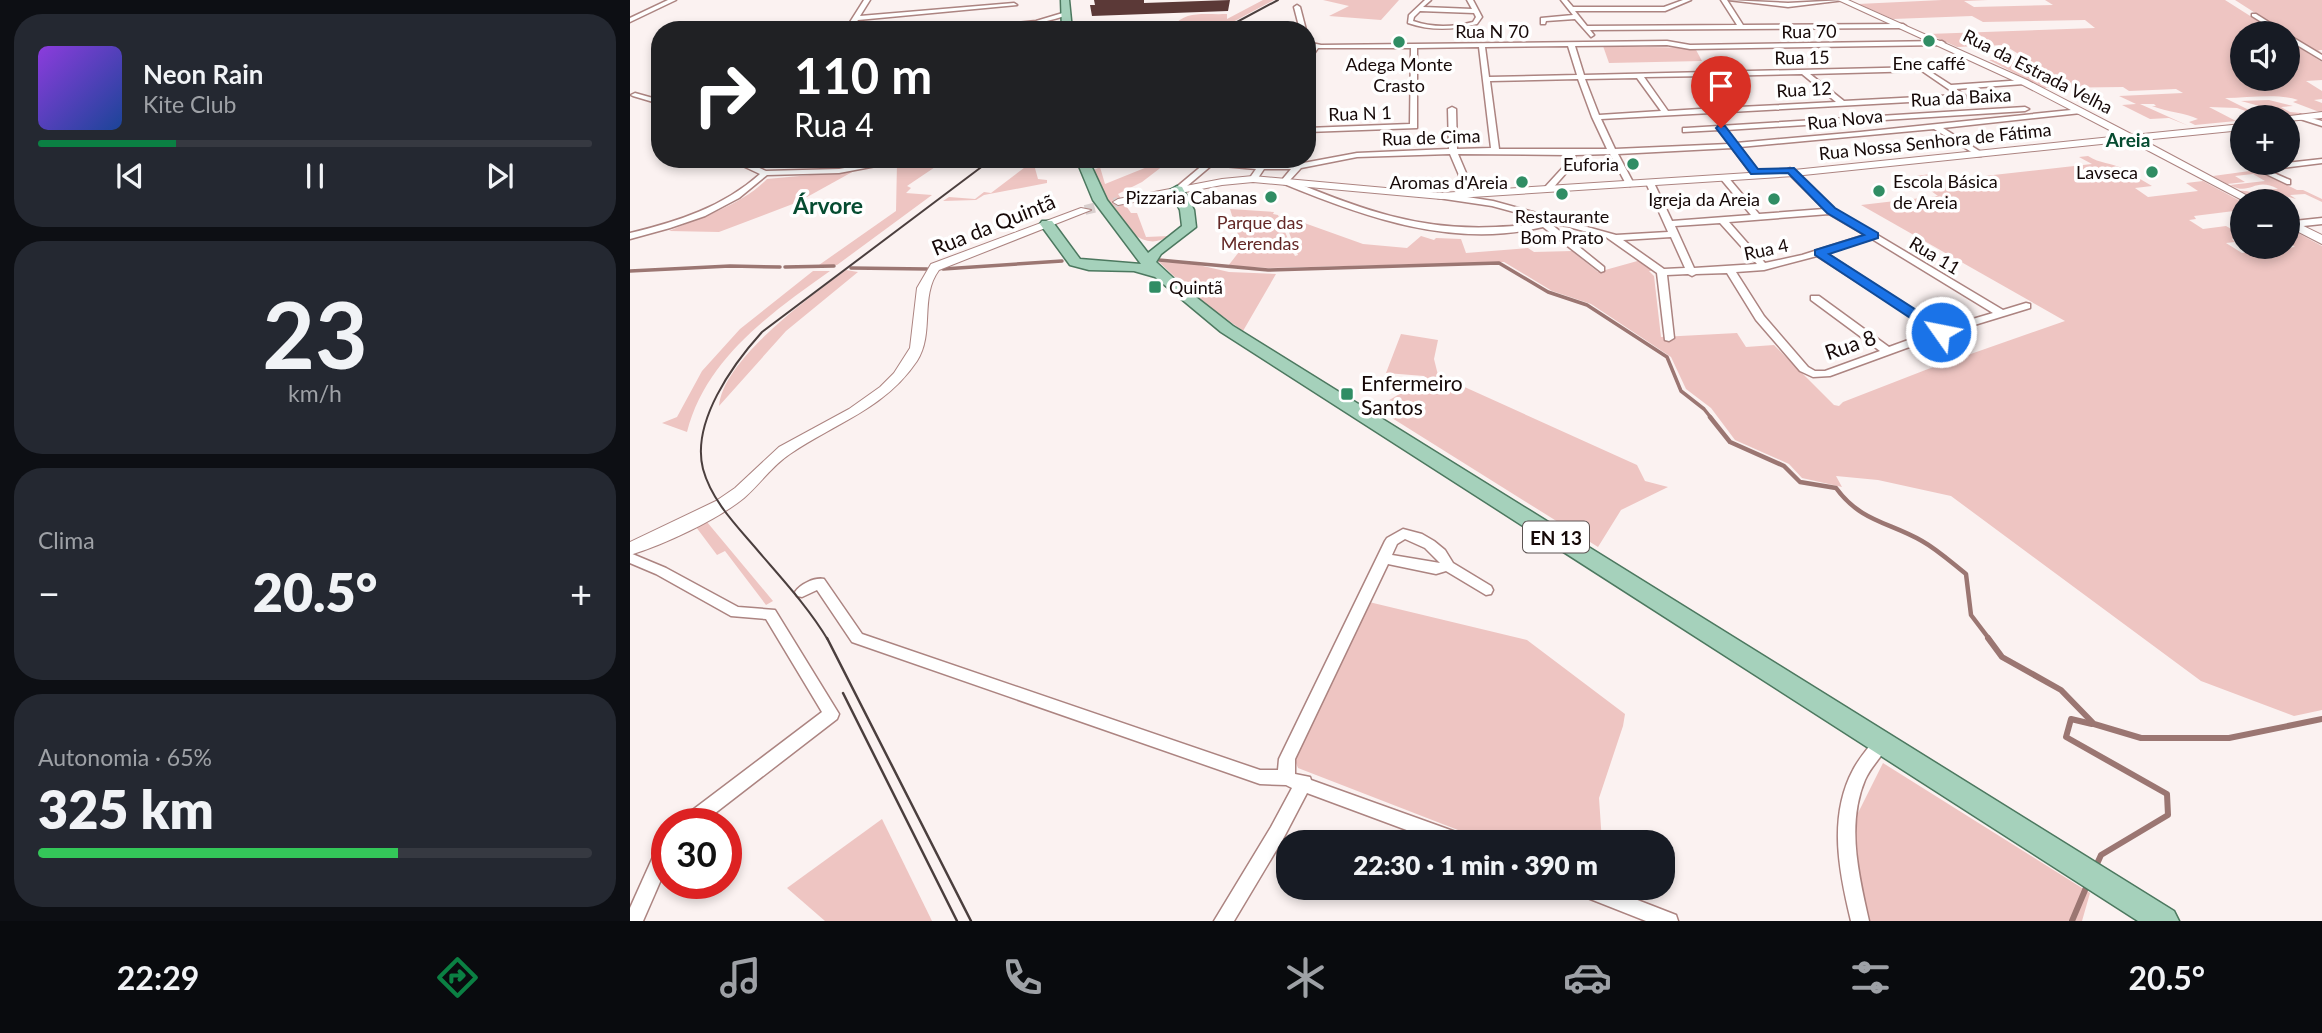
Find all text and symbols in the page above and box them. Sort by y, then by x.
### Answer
street label: Rua N 70 [1455,20,1529,42]
street label: Rua 70 [1781,20,1837,42]
map controls [2230,21,2300,259]
button: sound [2230,21,2300,91]
street label: Rua da Estrada Velha [1960,24,2116,118]
marker: Ene caffé [1921,33,1937,49]
marker: Adega Monte Crasto [1391,34,1407,50]
text: 110 m [794,46,932,104]
street label: Rua 15 [1774,46,1830,68]
icon: right [679,49,770,140]
place label: Ene caffé [1893,52,1965,74]
place label: Adega Monte Crasto [1346,53,1452,96]
pin [1691,56,1751,128]
text: Neon Rain [143,58,263,90]
icon: arrive [1702,67,1740,105]
street label: Rua 12 [1776,77,1832,101]
street label: Rua da Baixa [1910,83,2012,111]
text: Kite Club [143,90,236,118]
street label: Rua N 1 [1328,101,1392,125]
street label: Rua Nova [1806,104,1884,134]
text: Rua 4 [794,105,874,144]
button: + [2230,105,2300,175]
street label: Rua Nossa Senhora de Fátima [1818,118,2052,164]
street label: Rua de Cima [1381,124,1481,150]
district label: Areia [2105,128,2150,151]
place label: Euforia [1563,153,1619,175]
marker: Euforia [1625,156,1641,172]
icon: previous [111,157,149,195]
icon: pause [296,157,334,195]
icon: next [481,157,519,195]
place label: Lavseca [2076,161,2138,183]
marker: Lavseca [2144,164,2160,180]
place label: Escola Básica de Areia [1893,170,1998,213]
place label: Aromas d'Areia [1389,171,1508,193]
marker: Aromas d'Areia [1514,174,1530,190]
marker: Escola Básica de Areia [1871,183,1887,199]
place label: Pizzaria Cabanas [1126,186,1257,208]
marker: Restaurante Bom Prato [1554,186,1570,202]
street label: Rua da Quintã [928,188,1058,260]
place label: Igreja da Areia [1648,188,1760,210]
marker: Pizzaria Cabanas [1263,189,1279,205]
button: − [2230,189,2300,259]
district label: Árvore [792,191,863,219]
marker: Igreja da Areia [1766,191,1782,207]
place label: Restaurante Bom Prato [1515,205,1609,248]
park label: Parque das Merendas [1217,211,1304,254]
street label: Rua 11 [1906,231,1964,279]
street label: Rua 4 [1742,234,1790,264]
place label: Quintã [1169,276,1223,298]
text: 23 [262,279,368,388]
marker: Quintã [1147,279,1163,295]
position arrow [1904,295,1978,369]
street label: Rua 8 [1821,324,1879,364]
place label: Enfermeiro Santos [1361,370,1463,419]
text: km/h [288,379,342,407]
marker: Enfermeiro Santos [1339,386,1355,402]
road number: EN 13 [1523,522,1589,552]
text: Clima [38,526,95,554]
text: 20.5° [253,561,377,623]
text: − [38,570,60,616]
text: + [570,570,592,616]
text: Autonomia · 65% [38,743,212,771]
text: 325 km [38,778,214,840]
speed limit sign: 30 [651,808,742,899]
text: 22:30 · 1 min · 390 m [1353,849,1598,881]
icon: directions [433,953,482,1002]
icon: music [716,953,765,1002]
icon: phone [998,953,1047,1002]
icon: climate [1281,953,1330,1002]
icon: car [1563,953,1612,1002]
icon: filters [1846,953,1895,1002]
text: 22:29 [117,958,199,997]
text: 20.5° [2129,958,2205,997]

